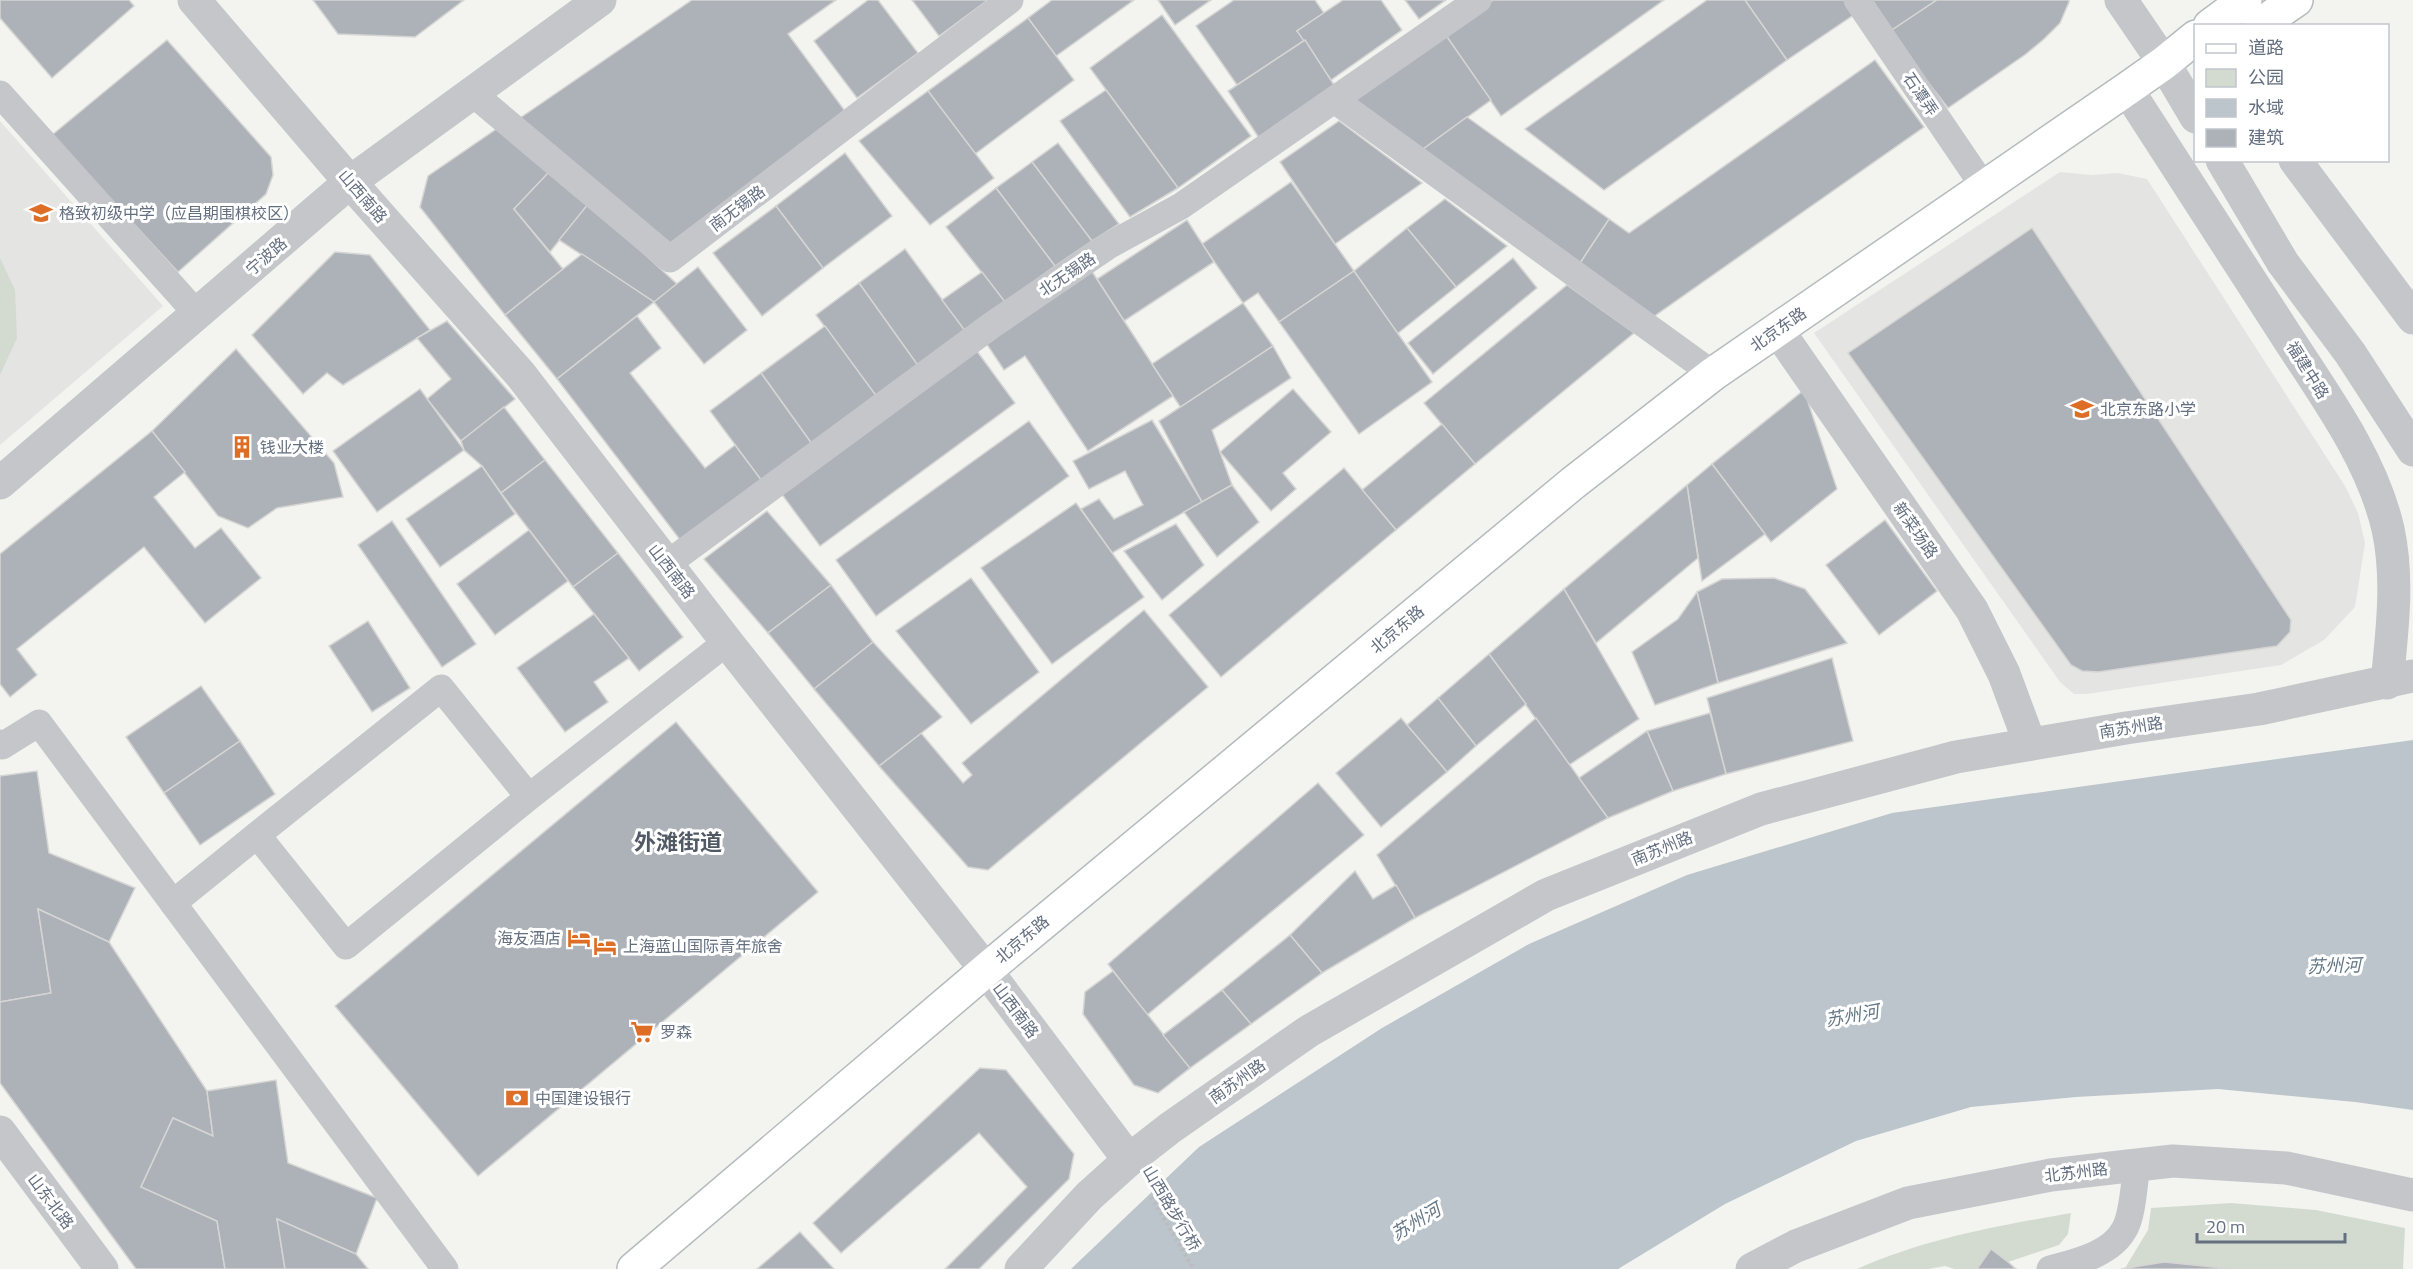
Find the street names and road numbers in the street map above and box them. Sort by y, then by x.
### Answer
street label: 石潭弄 [1898,67,1944,121]
street label: 山西南路 [333,164,393,228]
street label: 南无锡路 [704,179,770,237]
street label: 宁波路 [240,231,292,281]
street label: 北无锡路 [1034,246,1100,302]
street label: 北京东路 [1745,301,1811,357]
street label: 福建中路 [2281,336,2335,404]
street label: 新菜场路 [1888,497,1944,563]
street label: 山西南路 [643,538,701,604]
street label: 北京东路 [1365,599,1429,659]
street label: 南苏州路 [2098,710,2164,744]
street label: 南苏州路 [1628,825,1696,871]
street label: 北京东路 [990,909,1054,969]
street label: 山西南路 [987,977,1045,1043]
street label: 南苏州路 [1204,1053,1270,1109]
street label: 北苏州路 [2043,1156,2109,1188]
street label: 山西路步行桥 [1137,1161,1207,1255]
street label: 山东北路 [22,1168,80,1234]

